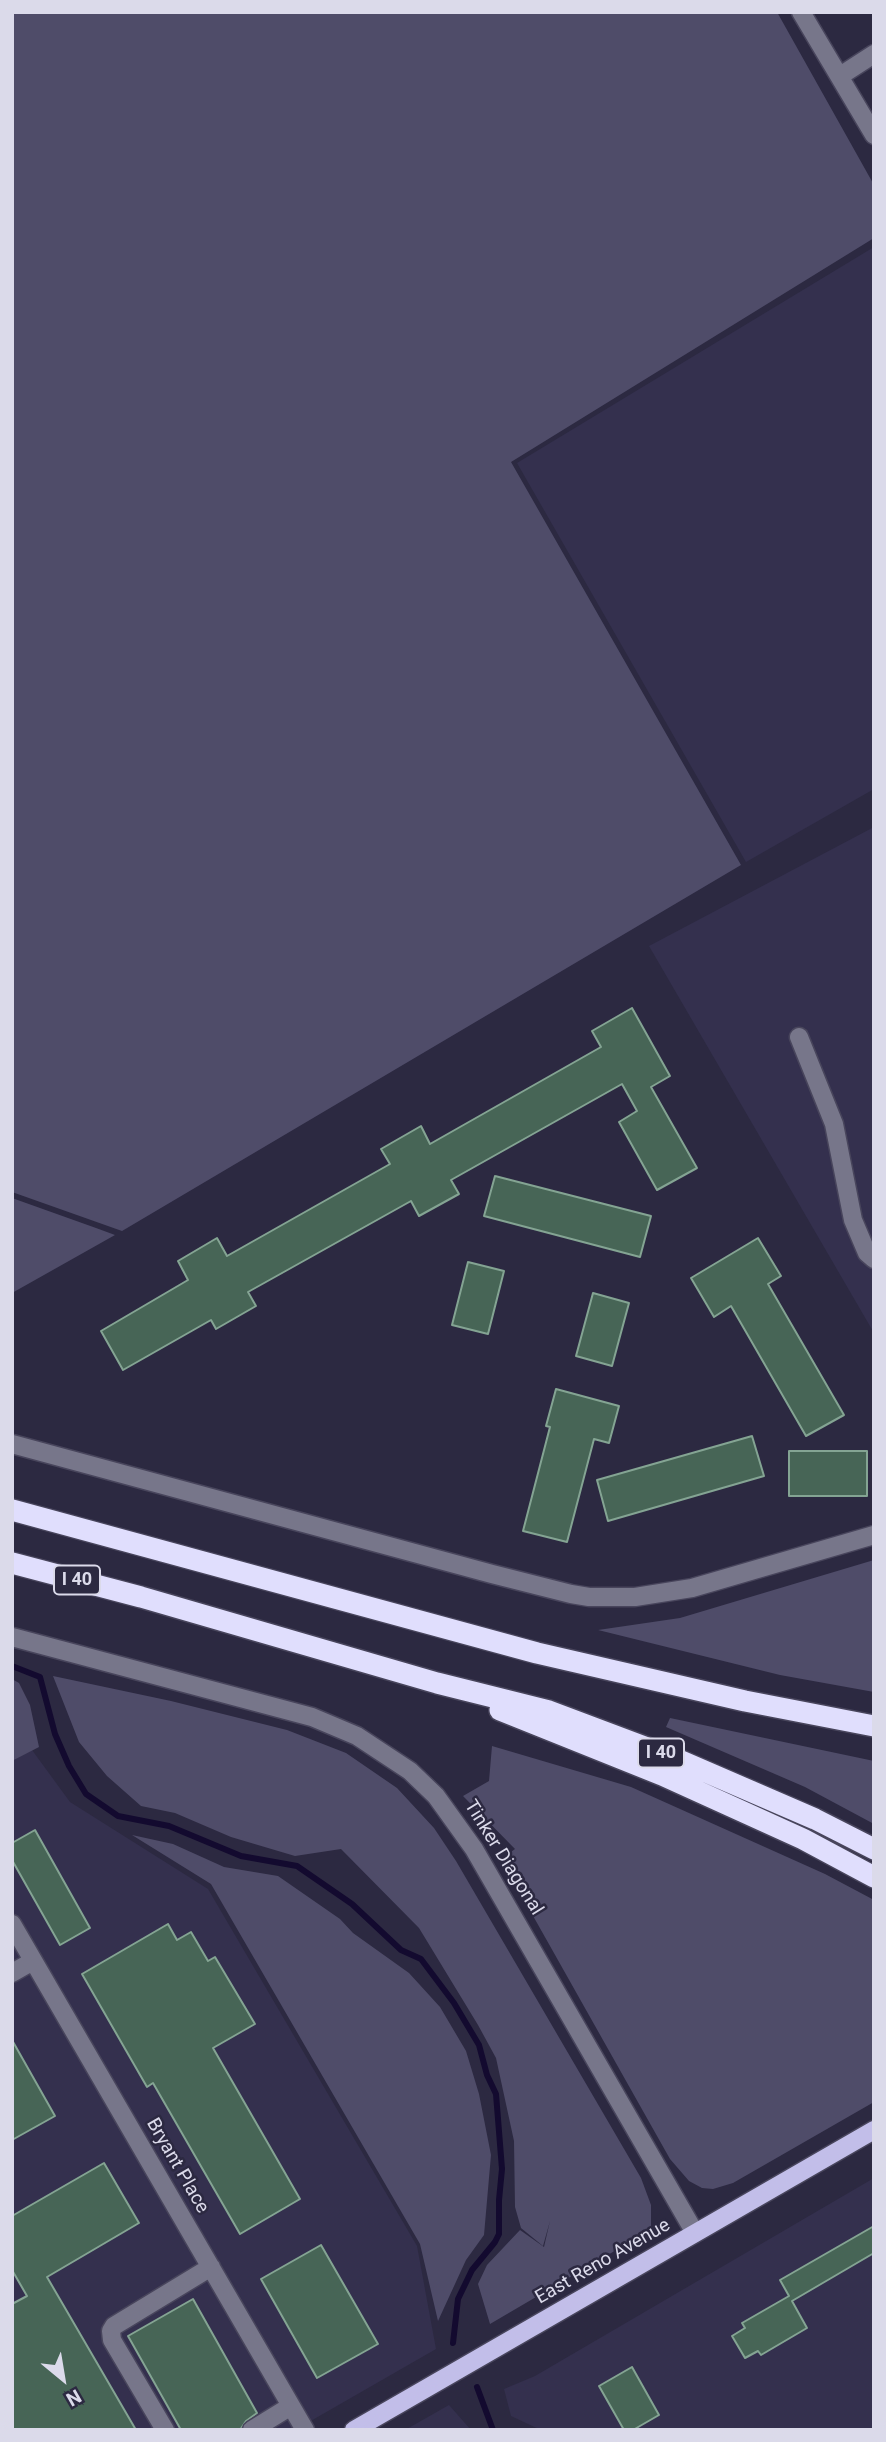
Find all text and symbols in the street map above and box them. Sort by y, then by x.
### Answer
road number: I 40 [54,1566,100,1595]
road number: I 40 [638,1738,684,1768]
street label: Tinker Diagonal [458,1796,548,1920]
street label: Bryant Place [141,2114,213,2218]
street label: East Reno Avenue [532,2214,674,2310]
north arrow [28,2344,98,2414]
text: N [62,2384,85,2411]

